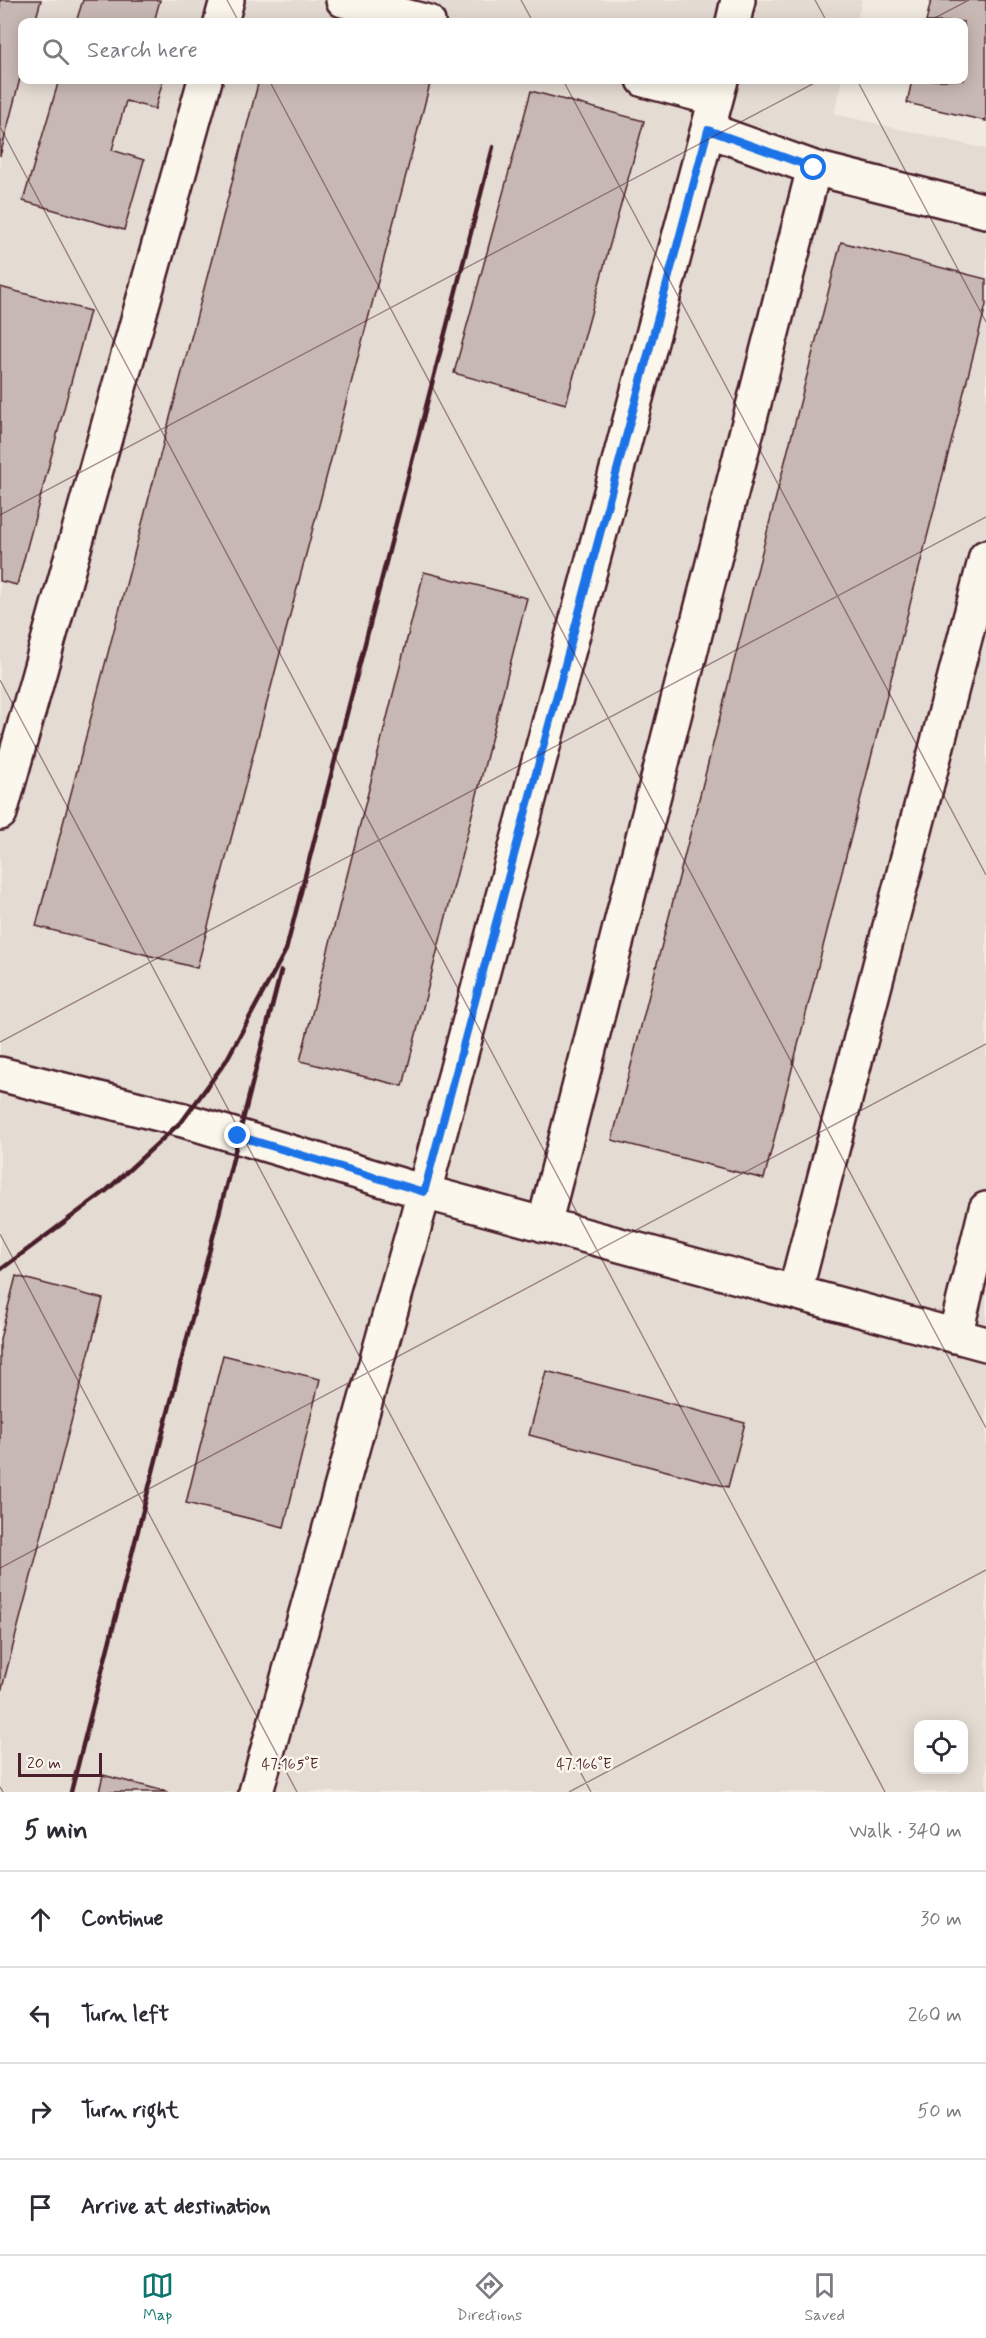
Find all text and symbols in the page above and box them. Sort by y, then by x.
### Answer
search box [18,18,968,84]
icon: search [39,35,72,68]
text: Search here [87,37,198,65]
route start [800,154,826,180]
route end [224,1122,250,1148]
map controls [914,1720,968,1774]
button: locate [914,1720,968,1774]
scale bar [18,1750,102,1778]
text: 20 m [27,1753,61,1774]
text: 47.165°E [262,1755,319,1775]
text: 47.166°E [556,1755,612,1775]
text: 5 min [24,1814,88,1848]
text: Walk · 340 m [849,1818,962,1845]
icon: ahead [24,1903,57,1936]
text: Continue [81,1905,163,1933]
text: 30 m [920,1906,962,1933]
icon: left [24,1999,57,2032]
text: Turn left [81,2001,169,2029]
text: 260 m [908,2002,962,2029]
icon: right [24,2095,57,2128]
text: Turn right [81,2097,179,2125]
text: 50 m [917,2098,962,2125]
icon: arrive [24,2191,57,2224]
text: Arrive at destination [81,2193,271,2221]
tab: Map [141,2269,174,2326]
tab: Directions [456,2269,522,2326]
tab: Saved [804,2269,845,2326]

